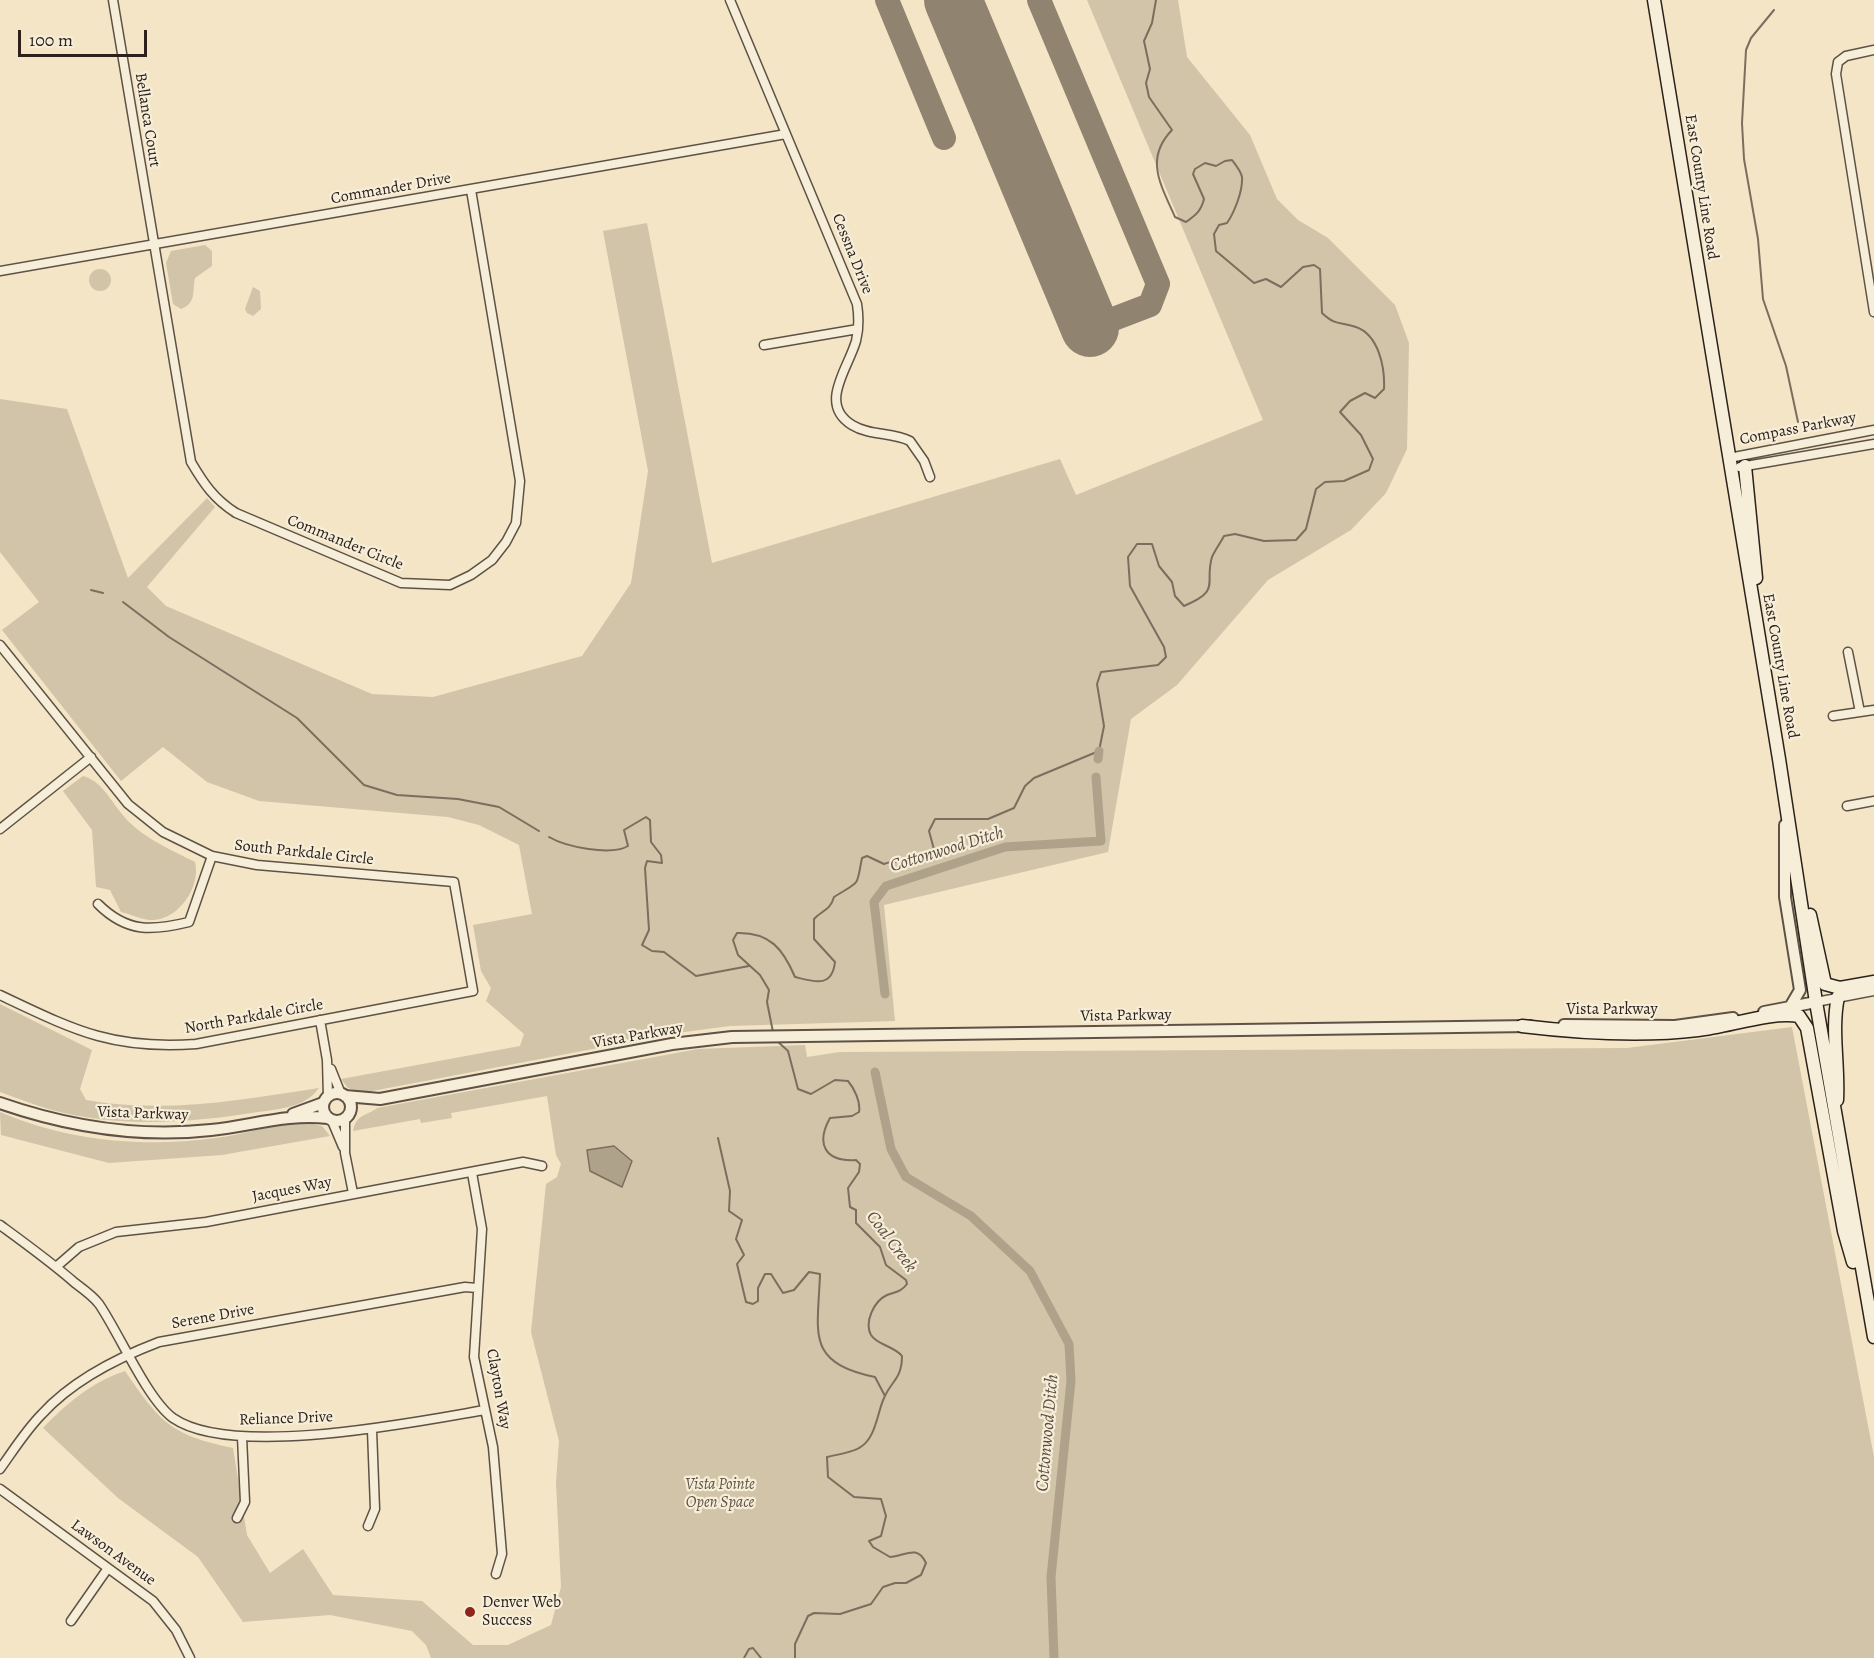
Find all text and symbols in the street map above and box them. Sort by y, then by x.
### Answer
scale bar [21,18,150,56]
text: 100 m [29,28,73,52]
street label: Bellanca Court [130,71,164,169]
street label: East County Line Road [1680,113,1722,261]
street label: Commander Drive [330,169,452,209]
street label: Cessna Drive [827,211,877,297]
street label: Compass Parkway [1738,408,1858,450]
street label: Commander Circle [284,511,406,575]
street label: East County Line Road [1758,592,1802,740]
water label: Cottonwood Ditch [887,822,1007,878]
street label: South Parkdale Circle [233,836,375,870]
street label: North Parkdale Circle [183,995,325,1039]
street label: Vista Parkway [1566,1000,1658,1020]
street label: Vista Parkway [1080,1006,1172,1026]
street label: Vista Parkway [591,1019,685,1053]
street label: Vista Parkway [97,1103,189,1125]
street label: Jacques Way [251,1173,333,1207]
water label: Coal Creek [861,1207,921,1277]
street label: Serene Drive [170,1300,256,1334]
street label: Clayton Way [481,1347,515,1431]
water label: Cottonwood Ditch [1032,1373,1064,1493]
street label: Reliance Drive [239,1408,333,1430]
park label: Vista Pointe Open Space [685,1475,755,1513]
street label: Lawson Avenue [67,1516,159,1590]
place label: Denver Web Success [482,1593,561,1631]
marker: Denver Web Success [463,1605,477,1619]

